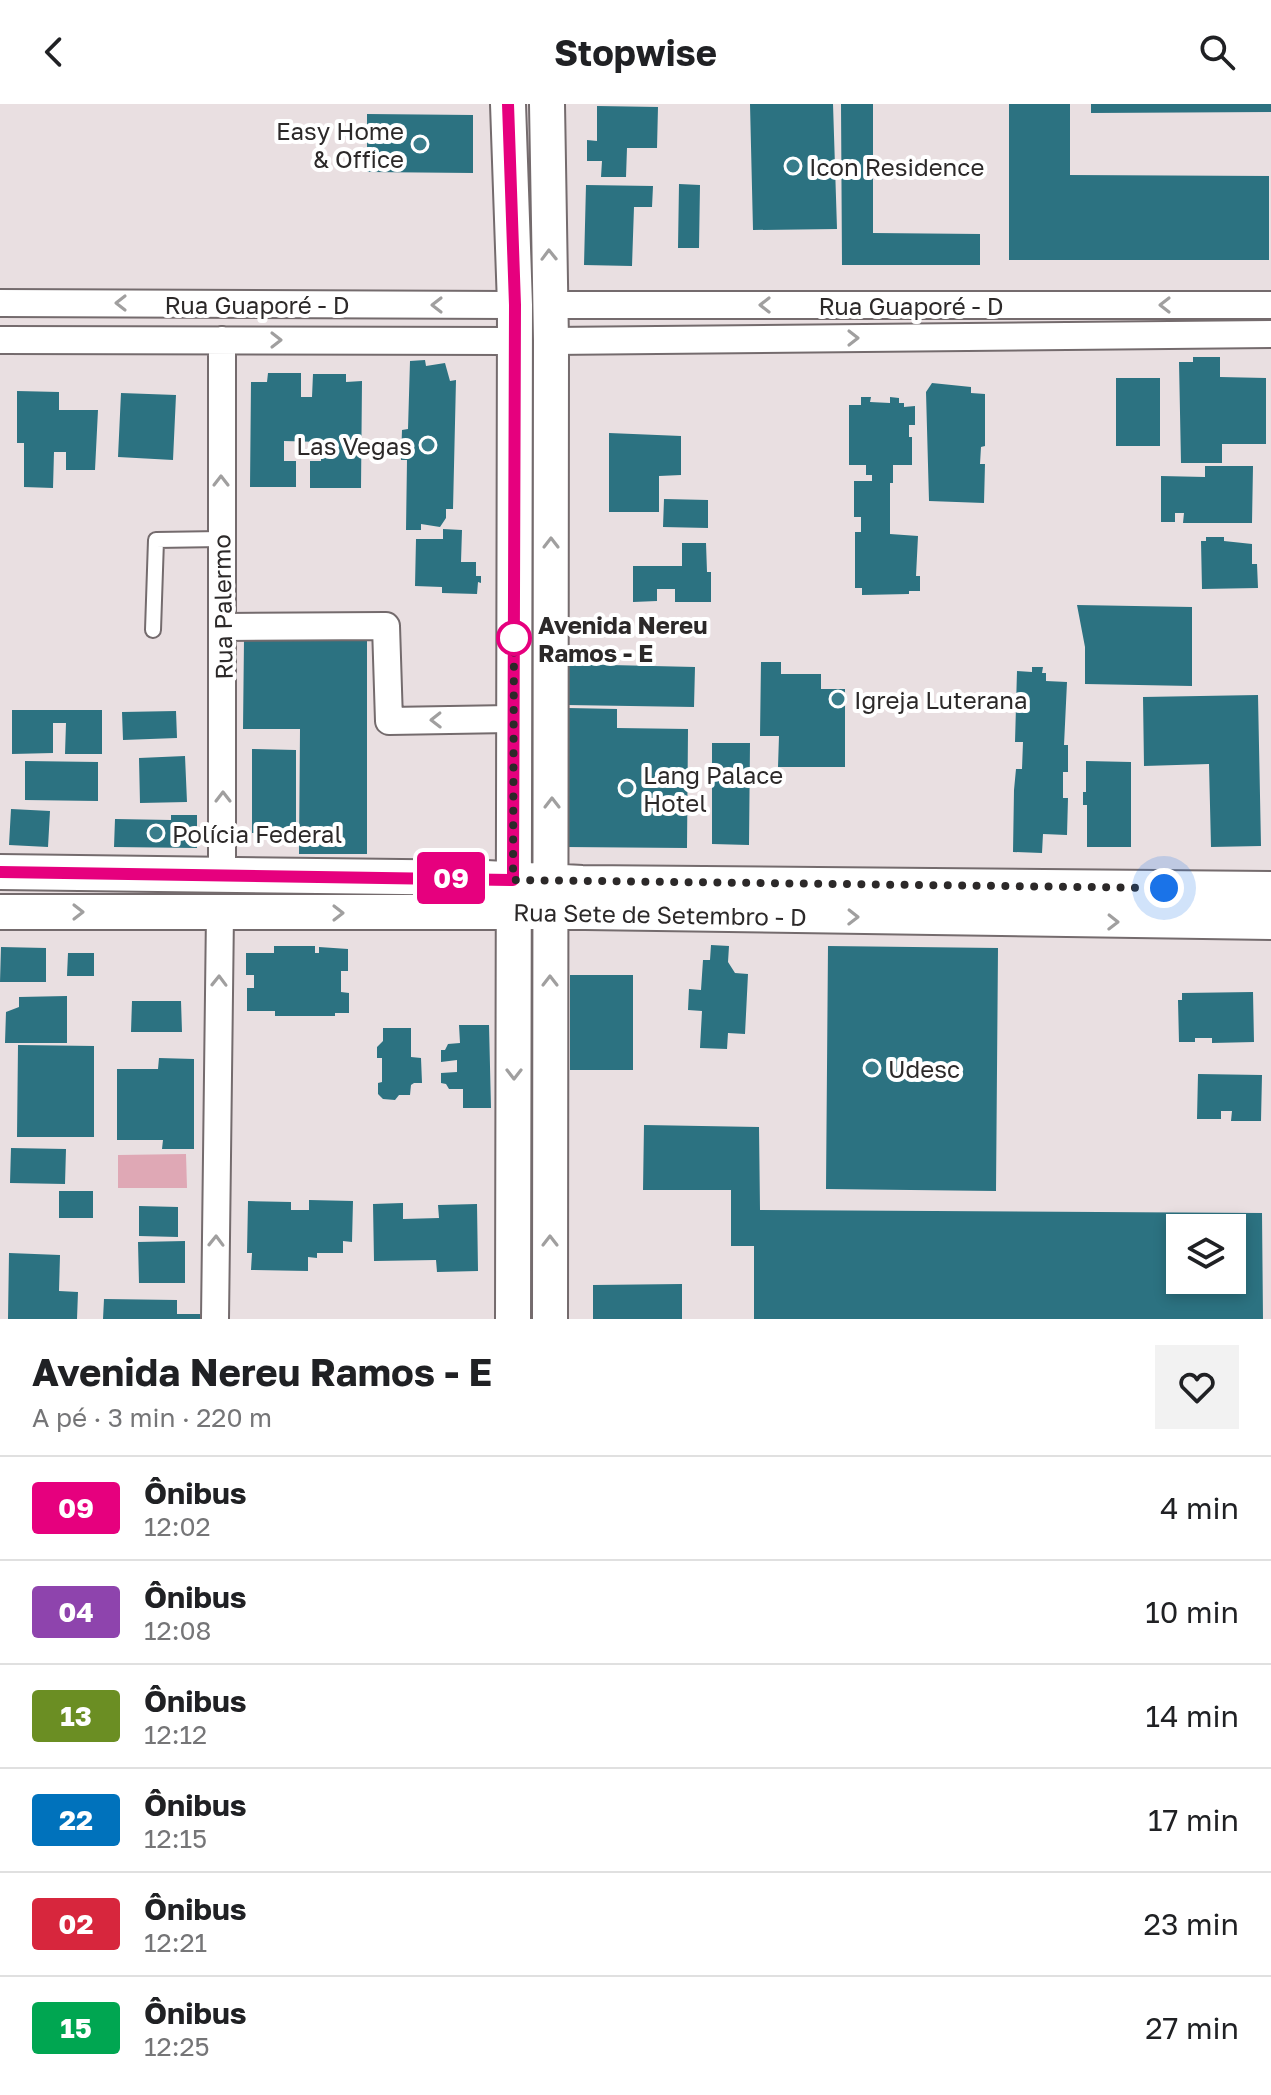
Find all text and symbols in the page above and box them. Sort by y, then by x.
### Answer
icon: back [32,30,76,74]
icon: search [1195,30,1239,74]
text: Stopwise [554,31,717,74]
place label: Easy Home & Office [276,116,404,173]
marker: Easy Home & Office [411,135,429,153]
place label: Icon Residence [809,152,984,181]
marker: Icon Residence [784,157,802,175]
one-way arrow [541,248,558,261]
street label: Rua Guaporé - D [164,290,350,319]
street label: Rua Guaporé - D [818,291,1004,320]
one-way arrow [114,294,127,312]
one-way arrow [430,296,443,314]
one-way arrow [758,296,771,314]
one-way arrow [1158,296,1171,314]
one-way arrow [847,329,860,347]
one-way arrow [270,331,283,349]
place label: Las Vegas [296,431,412,460]
marker: Las Vegas [419,436,437,454]
one-way arrow [212,474,230,487]
street label: Rua Palermo [206,534,238,680]
one-way arrow [542,536,560,549]
place label: Avenida Nereu Ramos - E [538,610,707,667]
marker: Avenida Nereu Ramos - E [497,621,531,655]
place label: Igreja Luterana [854,685,1028,714]
marker: Igreja Luterana [829,690,847,708]
one-way arrow [429,711,442,729]
place label: Lang Palace Hotel [643,760,783,817]
marker: Lang Palace Hotel [618,779,636,797]
one-way arrow [214,790,232,803]
one-way arrow [543,796,560,809]
place label: Polícia Federal [172,819,342,848]
marker: Polícia Federal [147,824,165,842]
line badge: 09 [415,852,487,904]
text: 09 [433,861,469,894]
your location [1144,868,1184,908]
street label: Rua Sete de Setembro - D [513,897,807,931]
one-way arrow [72,903,85,921]
one-way arrow [332,904,345,921]
one-way arrow [847,908,860,926]
one-way arrow [1107,913,1120,930]
one-way arrow [210,974,228,987]
one-way arrow [541,974,559,987]
place label: Udesc [888,1054,960,1083]
marker: Udesc [863,1059,881,1077]
one-way arrow [505,1068,523,1081]
map controls [1166,1214,1246,1294]
button: layers [1166,1214,1246,1294]
one-way arrow [207,1234,225,1247]
one-way arrow [541,1234,559,1247]
button: heart [1155,1345,1239,1429]
text: Avenida Nereu Ramos - E [32,1349,492,1394]
text: A pé · 3 min · 220 m [32,1402,272,1433]
text: Ônibus [144,1475,247,1511]
text: 4 min [1160,1490,1239,1526]
text: 09 [58,1491,94,1524]
text: 12:02 [144,1511,211,1542]
text: Ônibus [144,1579,247,1615]
text: 10 min [1145,1594,1239,1630]
text: 04 [58,1595,94,1628]
text: 12:08 [144,1615,211,1646]
text: Ônibus [144,1683,247,1719]
text: 14 min [1146,1698,1239,1734]
text: 13 [60,1699,92,1732]
text: 12:12 [144,1719,207,1750]
text: Ônibus [144,1787,247,1823]
text: 17 min [1148,1802,1239,1838]
text: 22 [59,1803,93,1836]
text: 12:15 [144,1823,207,1854]
text: Ônibus [144,1891,247,1927]
text: 23 min [1144,1906,1239,1942]
text: 02 [58,1907,94,1940]
text: 12:21 [144,1927,207,1958]
text: Ônibus [144,1995,247,2031]
text: 27 min [1145,2010,1239,2046]
text: 15 [60,2011,92,2044]
text: 12:25 [144,2031,210,2062]

